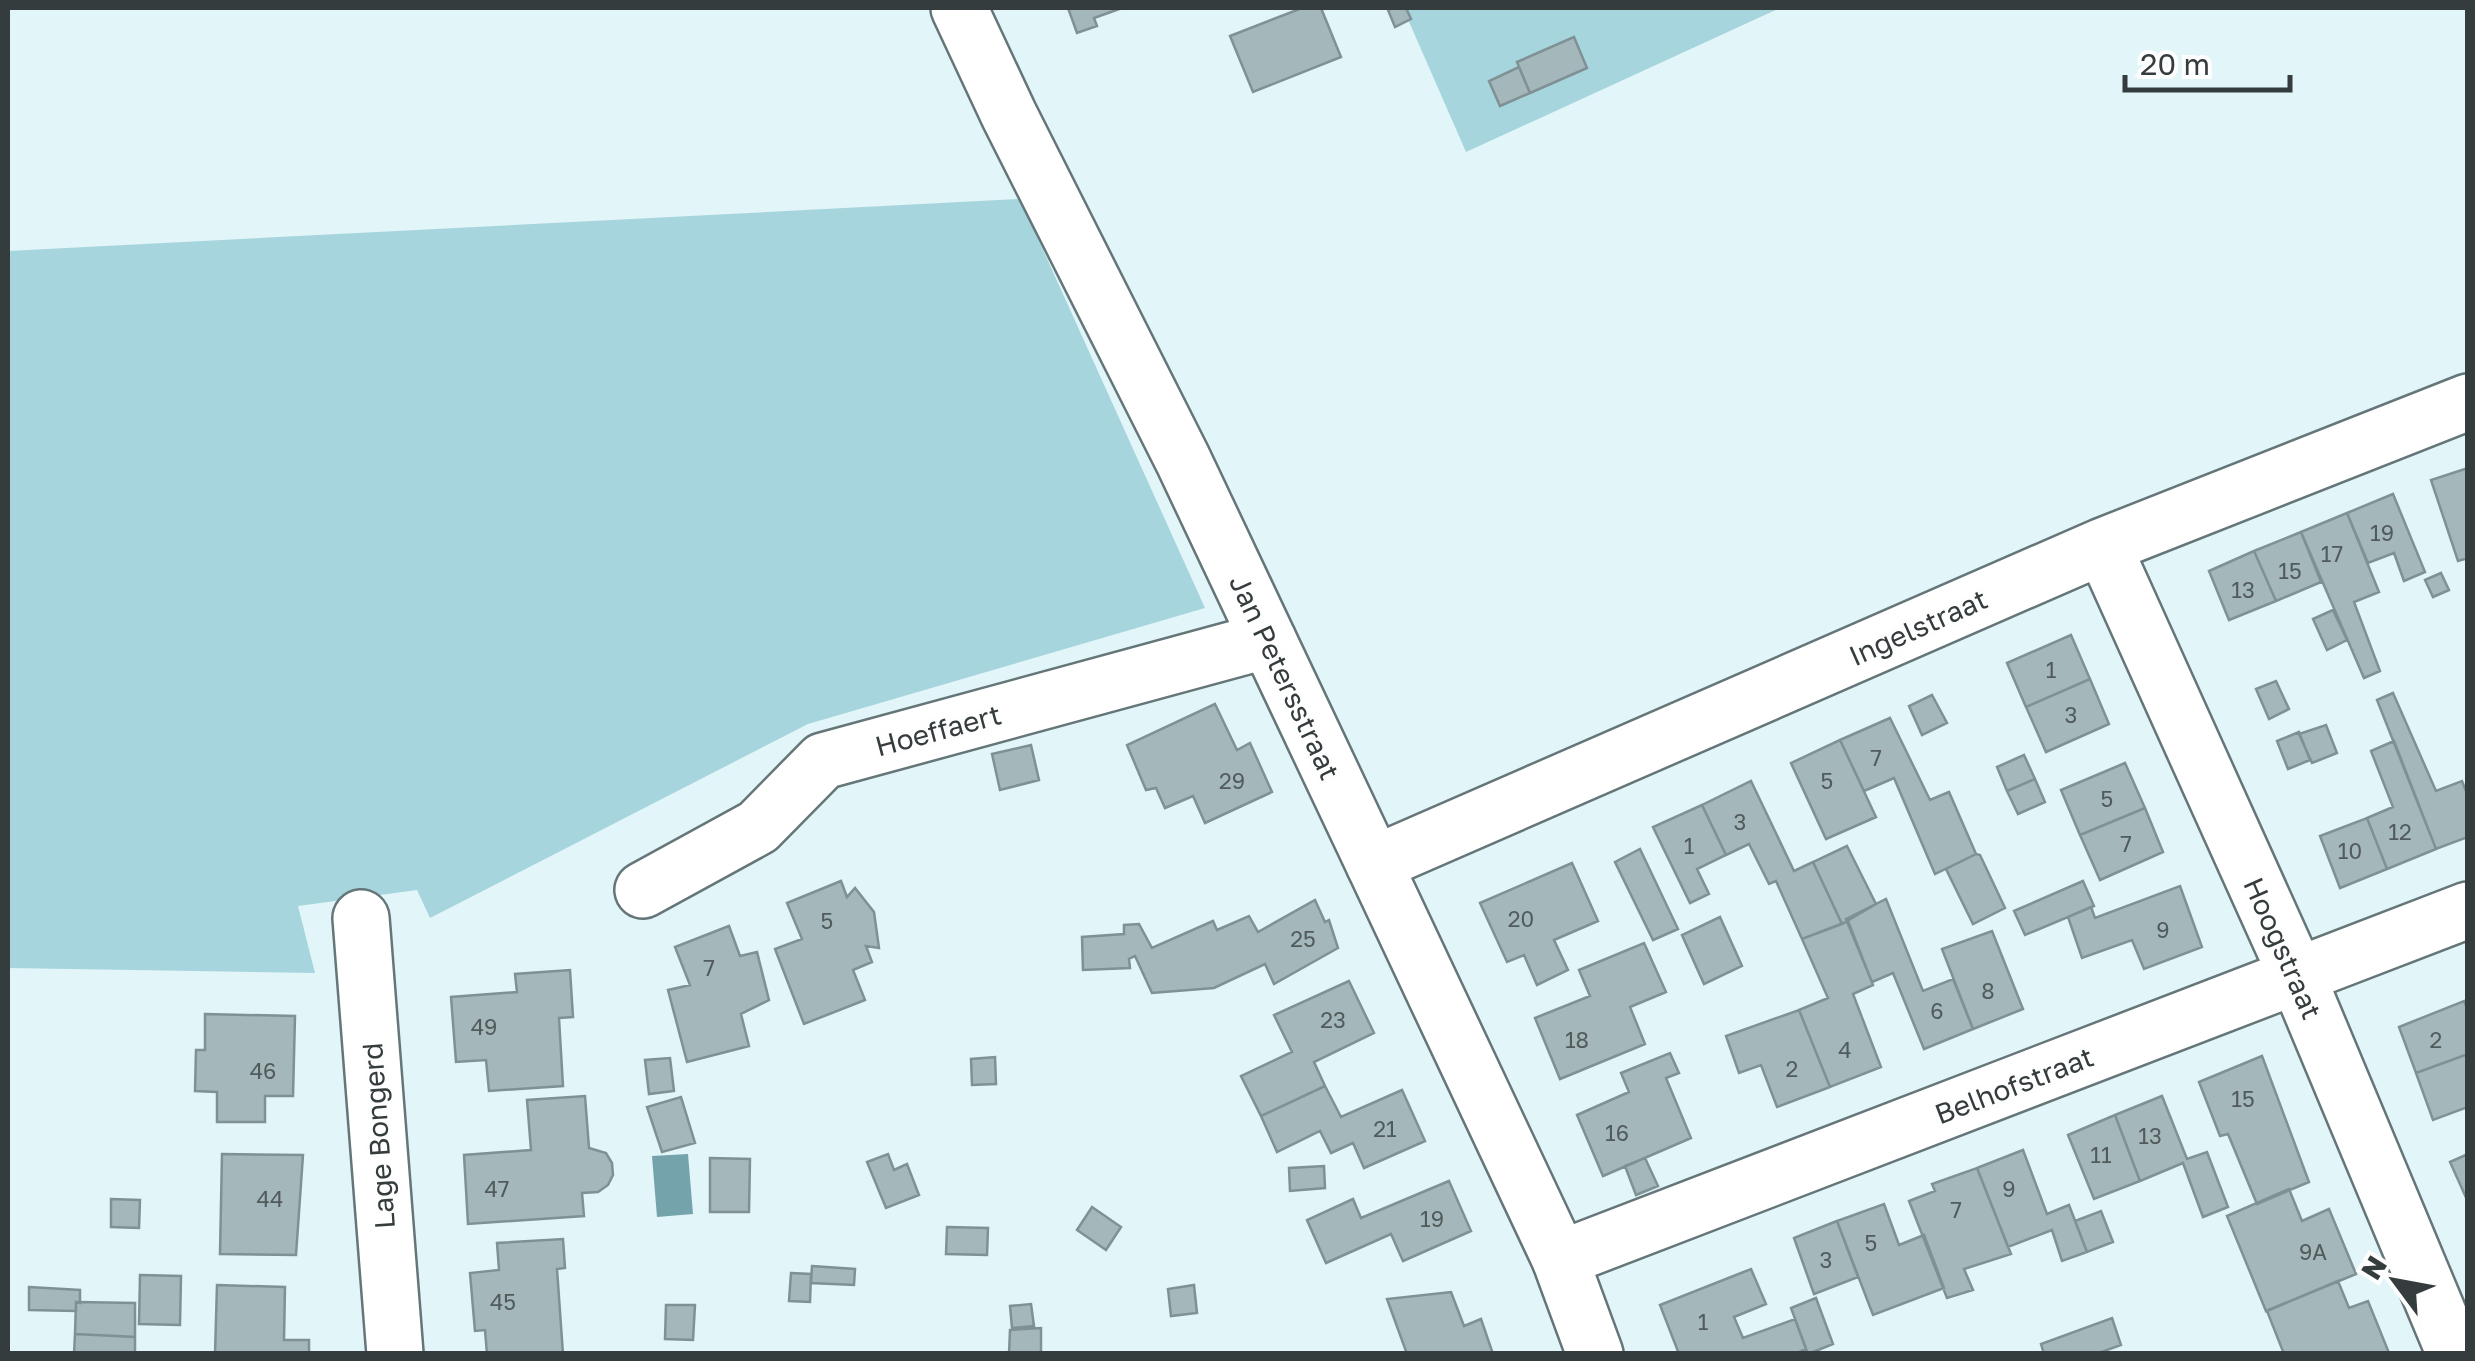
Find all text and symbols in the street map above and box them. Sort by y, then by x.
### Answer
scale bar [2125,30,2290,92]
text: 20 m [2140,46,2210,82]
house number: 19 [2370,519,2394,546]
house number: 17 [2321,540,2343,567]
house number: 15 [2278,557,2302,584]
street label: Jan Petersstraat [1223,569,1347,785]
house number: 13 [2231,576,2255,603]
street label: Ingelstraat [1844,582,1992,672]
house number: 1 [2046,656,2057,683]
street label: Hoeffaert [871,697,1005,763]
house number: 3 [2065,701,2077,728]
house number: 7 [1870,744,1882,771]
house number: 29 [1219,767,1245,794]
house number: 5 [1821,767,1833,794]
house number: 5 [2101,785,2113,812]
house number: 3 [1734,808,1746,835]
house number: 12 [2388,818,2412,845]
house number: 7 [2120,830,2132,857]
house number: 1 [1684,832,1695,859]
house number: 10 [2338,837,2362,864]
street label: Hoogstraat [2237,872,2329,1024]
house number: 20 [1508,905,1534,932]
house number: 5 [821,907,833,934]
house number: 9 [2156,916,2170,943]
house number: 25 [1290,925,1316,952]
house number: 7 [703,954,715,981]
house number: 8 [1981,977,1995,1004]
house number: 6 [1930,997,1944,1024]
house number: 23 [1320,1006,1346,1033]
house number: 49 [471,1013,497,1040]
house number: 18 [1565,1026,1589,1053]
house number: 2 [2430,1026,2442,1053]
house number: 4 [1838,1036,1852,1063]
street label: Belhofstraat [1930,1040,2098,1130]
street label: Lage Bongerd [355,1042,401,1230]
house number: 2 [1786,1055,1798,1082]
house number: 46 [250,1057,276,1084]
house number: 15 [2231,1085,2255,1112]
house number: 21 [1373,1115,1397,1142]
house number: 16 [1605,1119,1629,1146]
house number: 13 [2138,1122,2162,1149]
house number: 11 [2090,1141,2112,1168]
house number: 47 [484,1175,510,1202]
house number: 9 [2002,1175,2016,1202]
house number: 44 [257,1185,283,1212]
house number: 7 [1950,1196,1962,1223]
house number: 19 [1420,1205,1444,1232]
house number: 5 [1865,1229,1877,1256]
north arrow [2345,1231,2445,1331]
house number: 9A [2299,1238,2327,1265]
house number: 3 [1820,1246,1832,1273]
text: N [2354,1250,2393,1285]
house number: 45 [490,1288,516,1315]
house number: 1 [1698,1308,1709,1335]

